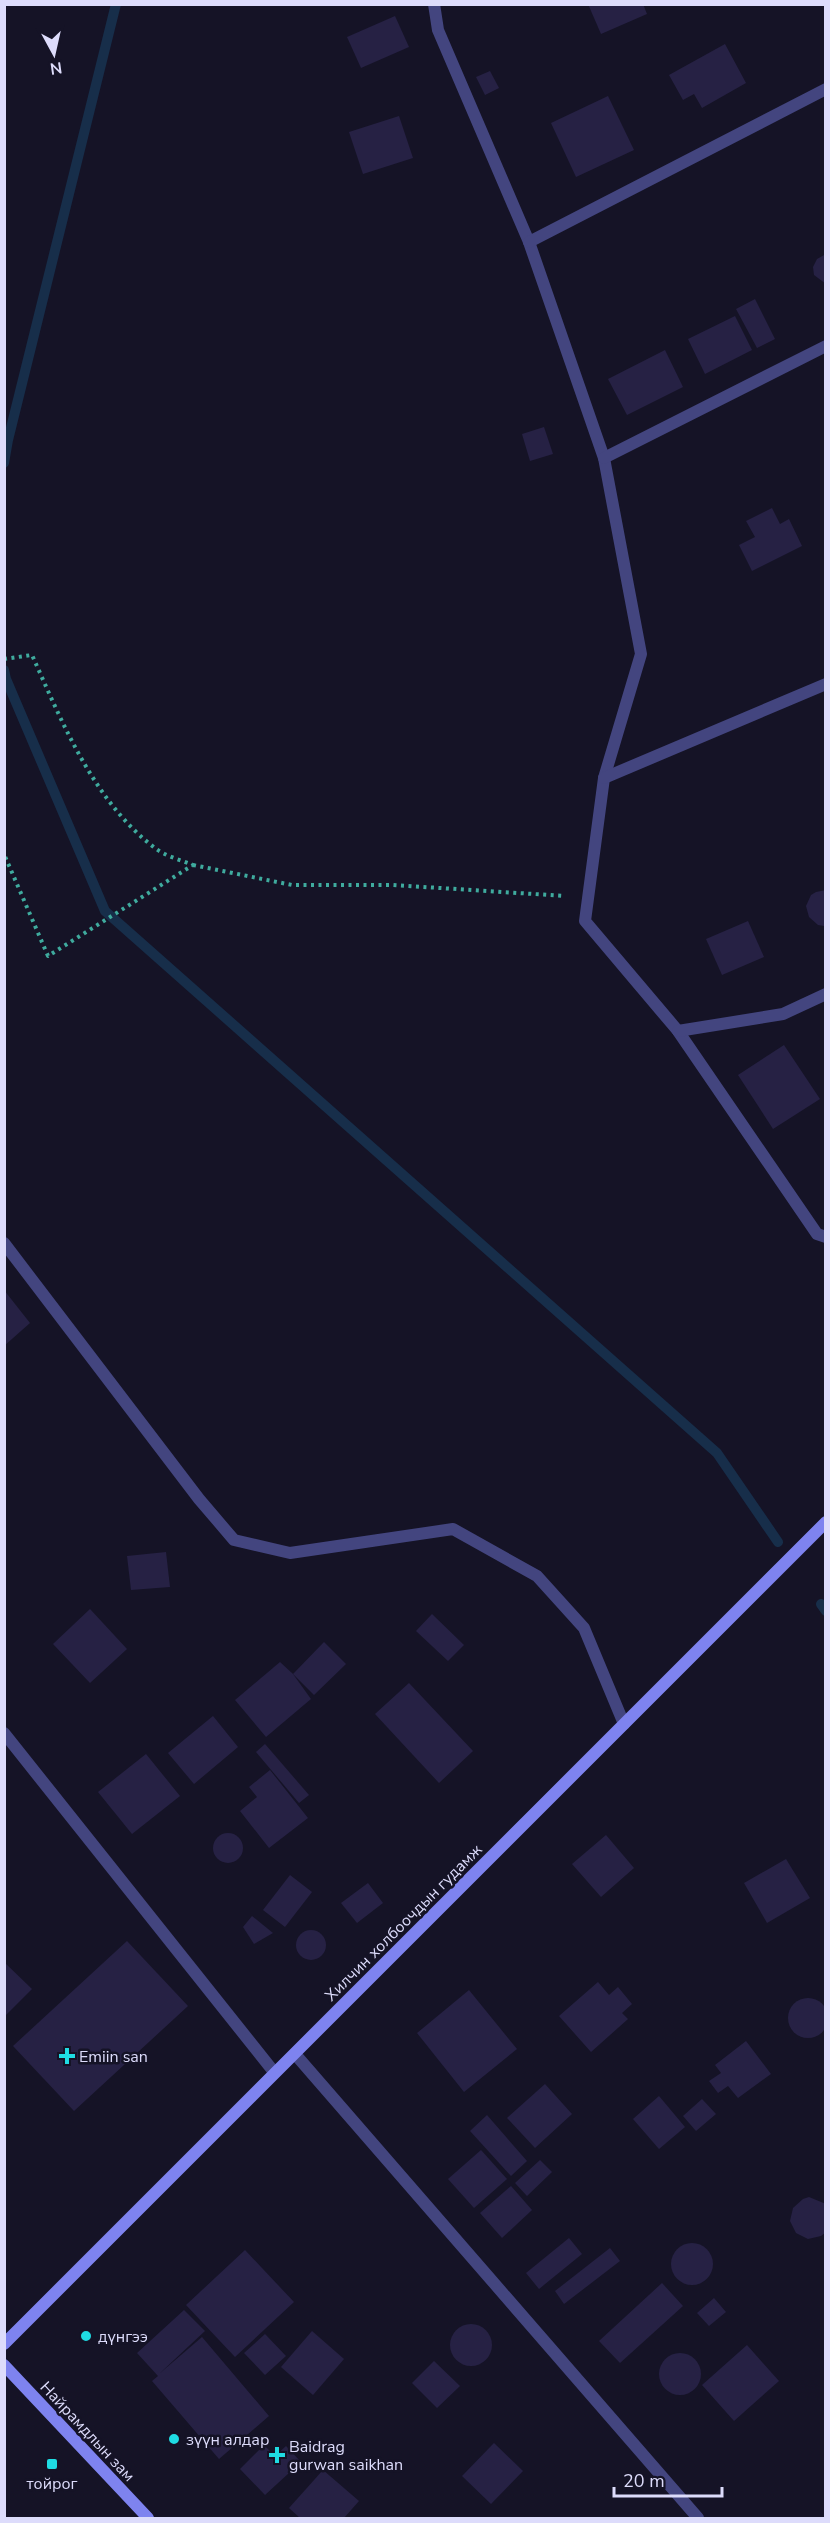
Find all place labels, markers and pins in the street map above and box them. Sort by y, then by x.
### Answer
place label: Emiin san [79,2046,148,2068]
marker: Emiin san [60,2049,74,2063]
place label: дүнгээ [98,2326,148,2348]
marker: дүнгээ [79,2329,93,2343]
place label: зүүн алдар [186,2429,269,2451]
marker: зүүн алдар [167,2432,181,2446]
place label: Baidrag gurwan saikhan [289,2436,403,2476]
marker: Baidrag gurwan saikhan [270,2448,284,2462]
marker: тойрог [45,2457,59,2471]
place label: тойрог [27,2473,78,2495]

